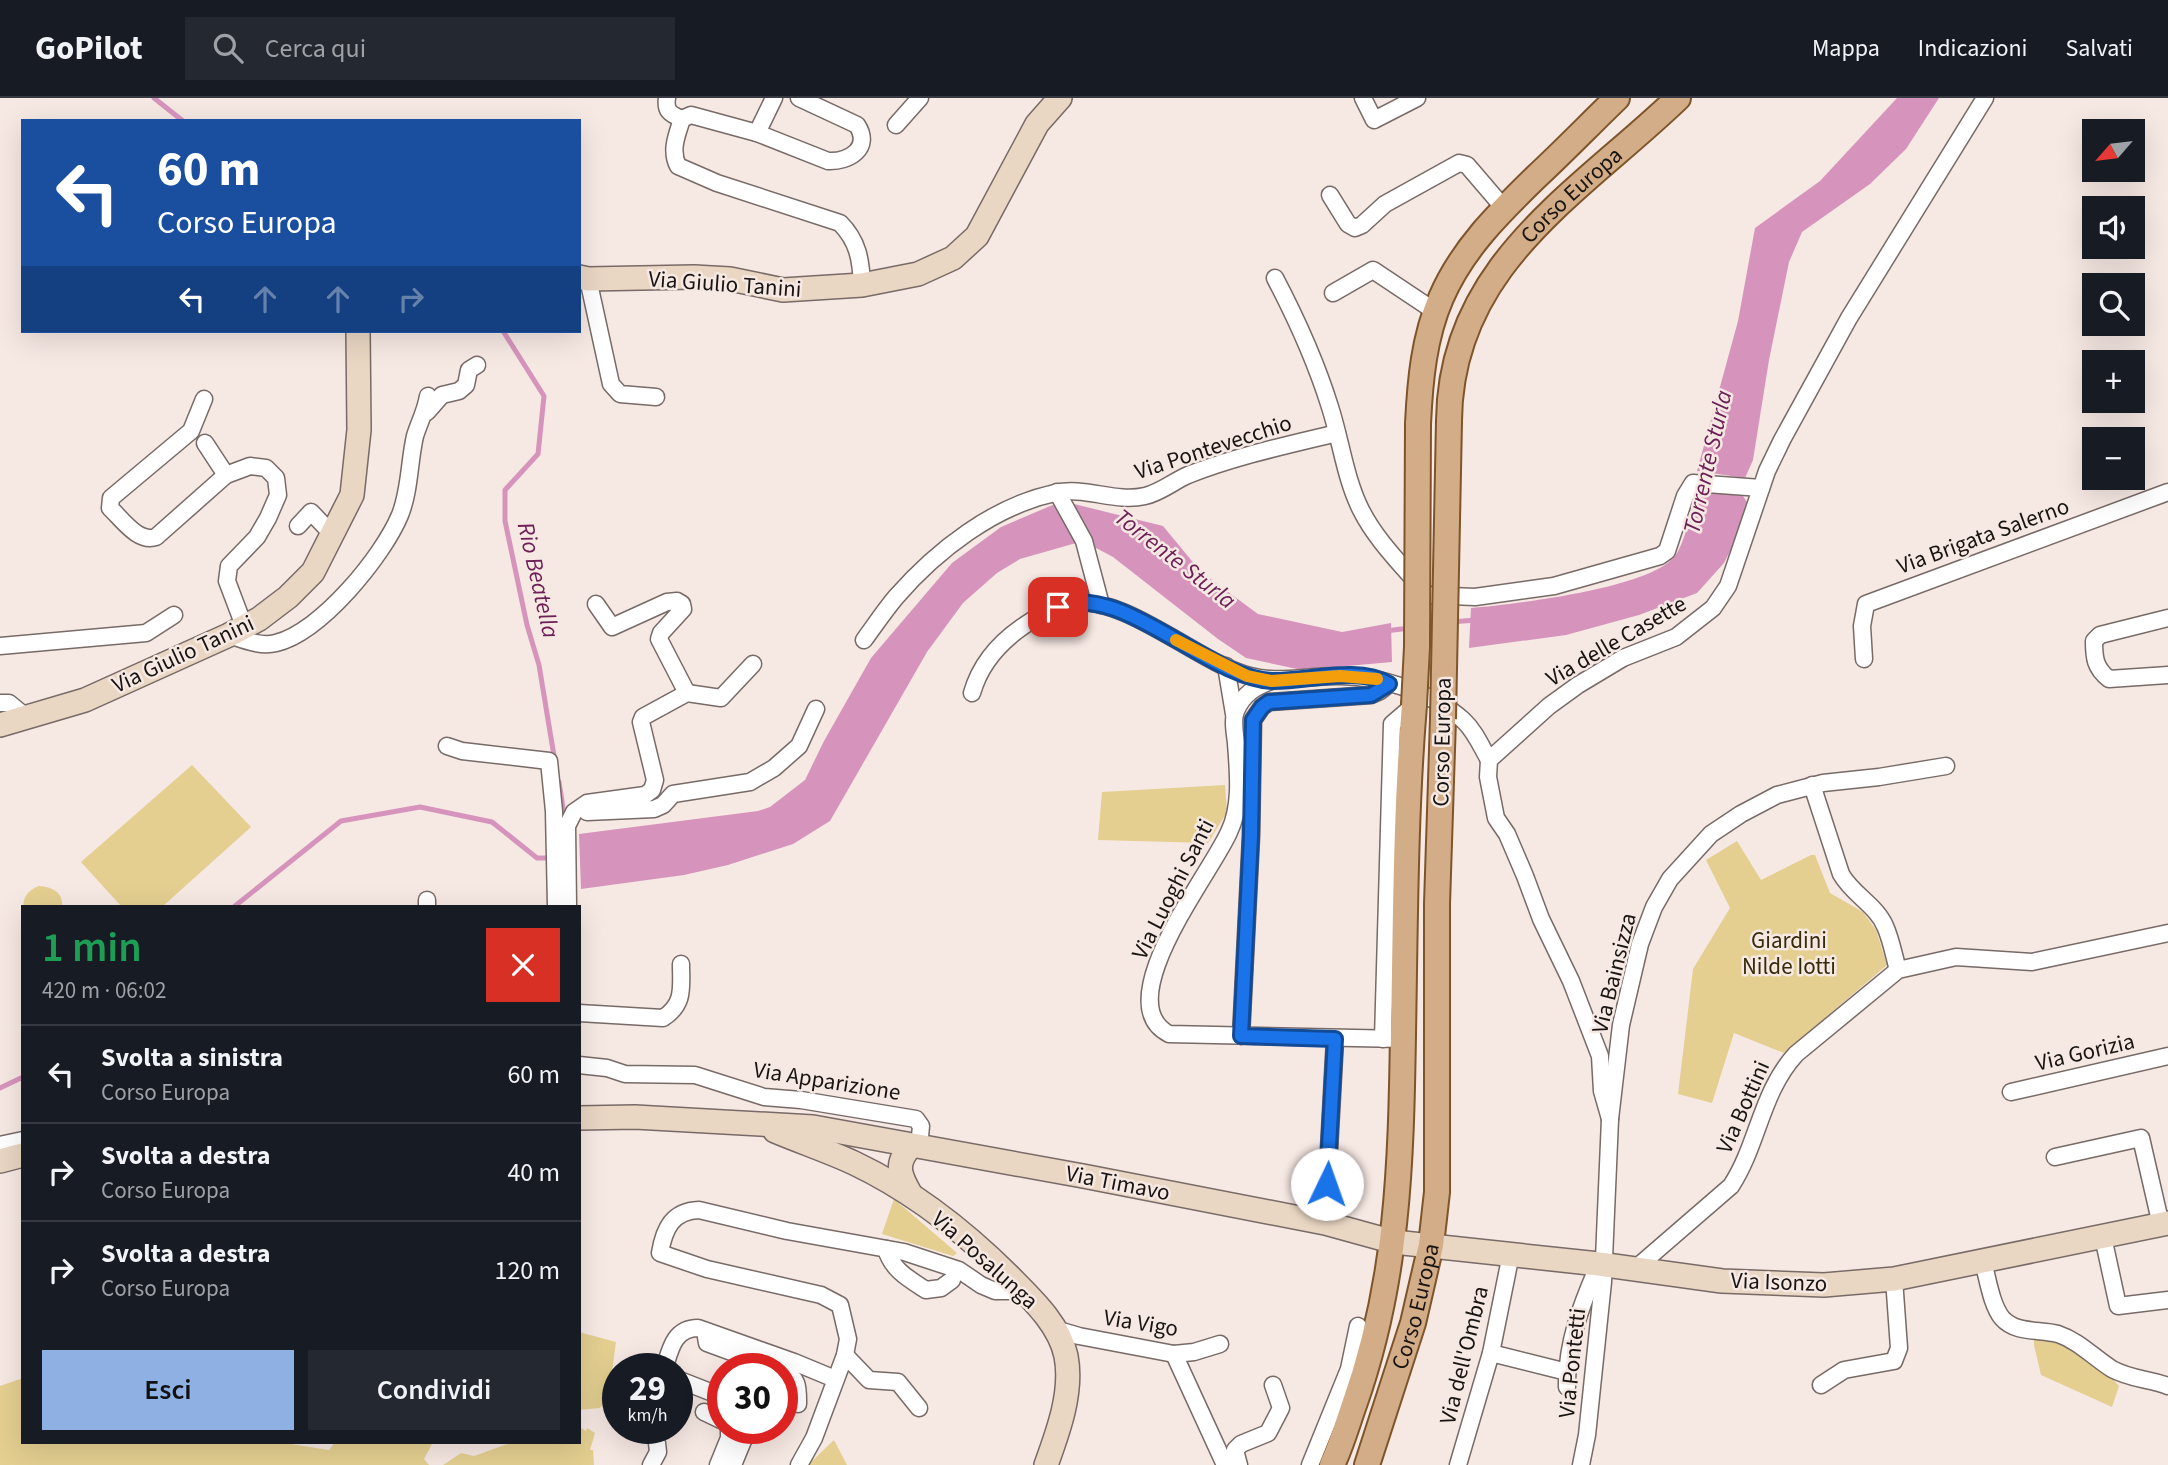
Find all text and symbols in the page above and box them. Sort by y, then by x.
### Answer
search box [185,17,675,80]
text: GoPilot [35,25,143,72]
icon: search [209,29,247,67]
text: Cerca qui [265,30,366,67]
text: Mappa [1812,31,1880,66]
text: Indicazioni [1918,31,2027,66]
text: Salvati [2065,31,2133,66]
north arrow [2082,119,2146,182]
map controls [2082,119,2145,490]
text: 60 m [157,135,261,205]
street label: Corso Europa [1512,139,1629,250]
icon: left [42,147,133,238]
button: sound [2082,196,2145,259]
text: Corso Europa [157,200,337,246]
street label: Via Giulio Tanini [647,262,803,306]
button: search [2082,273,2145,336]
icon: left [173,280,211,318]
icon: ahead [246,280,284,318]
icon: ahead [319,280,357,318]
icon: right [392,280,430,318]
button: + [2082,350,2145,413]
water label: Torrente Sturla [1675,387,1742,537]
street label: Via Pontevecchio [1130,406,1296,488]
button: − [2082,427,2145,490]
street label: Via Brigata Salerno [1892,490,2074,582]
water label: Torrente Sturla [1107,500,1243,618]
water label: Rio Beatella [508,519,568,642]
pin [1028,577,1088,637]
street label: Via delle Casette [1540,587,1692,695]
icon: arrive [1039,588,1077,626]
street label: Via Giulio Tanini [107,607,259,701]
street label: Corso Europa [1424,677,1460,807]
street label: Via Luoghi Santi [1123,813,1223,965]
street label: Via Bainsizza [1583,909,1645,1037]
text: 1 min [42,918,142,978]
park label: Giardini Nilde Iotti [1742,924,1836,983]
button: close [486,928,560,1002]
text: 420 m · 06:02 [42,974,166,1007]
street label: Via Gorizia [2032,1025,2138,1079]
text: Svolta a sinistra [101,1039,283,1076]
street label: Via Apparizione [751,1053,903,1109]
icon: left [42,1055,80,1093]
street label: Via Bottini [1708,1055,1778,1159]
text: 60 m [507,1056,560,1093]
text: Corso Europa [101,1076,230,1109]
text: Svolta a destra [101,1137,271,1174]
position arrow [1290,1147,1364,1221]
icon: right [42,1153,80,1191]
text: 40 m [507,1154,560,1191]
street label: Via Timavo [1063,1157,1173,1209]
text: Corso Europa [101,1174,230,1207]
street label: Via Posalunga [924,1203,1046,1317]
text: Svolta a destra [101,1235,271,1272]
street label: Corso Europa [1383,1240,1447,1374]
icon: right [42,1251,80,1289]
text: 120 m [494,1252,560,1289]
street label: Via Isonzo [1730,1264,1828,1300]
text: Corso Europa [101,1272,230,1305]
street label: Via dell'Ombra [1431,1282,1497,1428]
street label: Via Vigo [1101,1301,1181,1345]
street label: Via Pontetti [1550,1306,1594,1420]
button: Esci [42,1350,294,1430]
button: Condividi [308,1350,560,1430]
speed limit sign: 30 [707,1353,798,1444]
text: 29 [629,1364,666,1414]
text: km/h [628,1403,667,1428]

